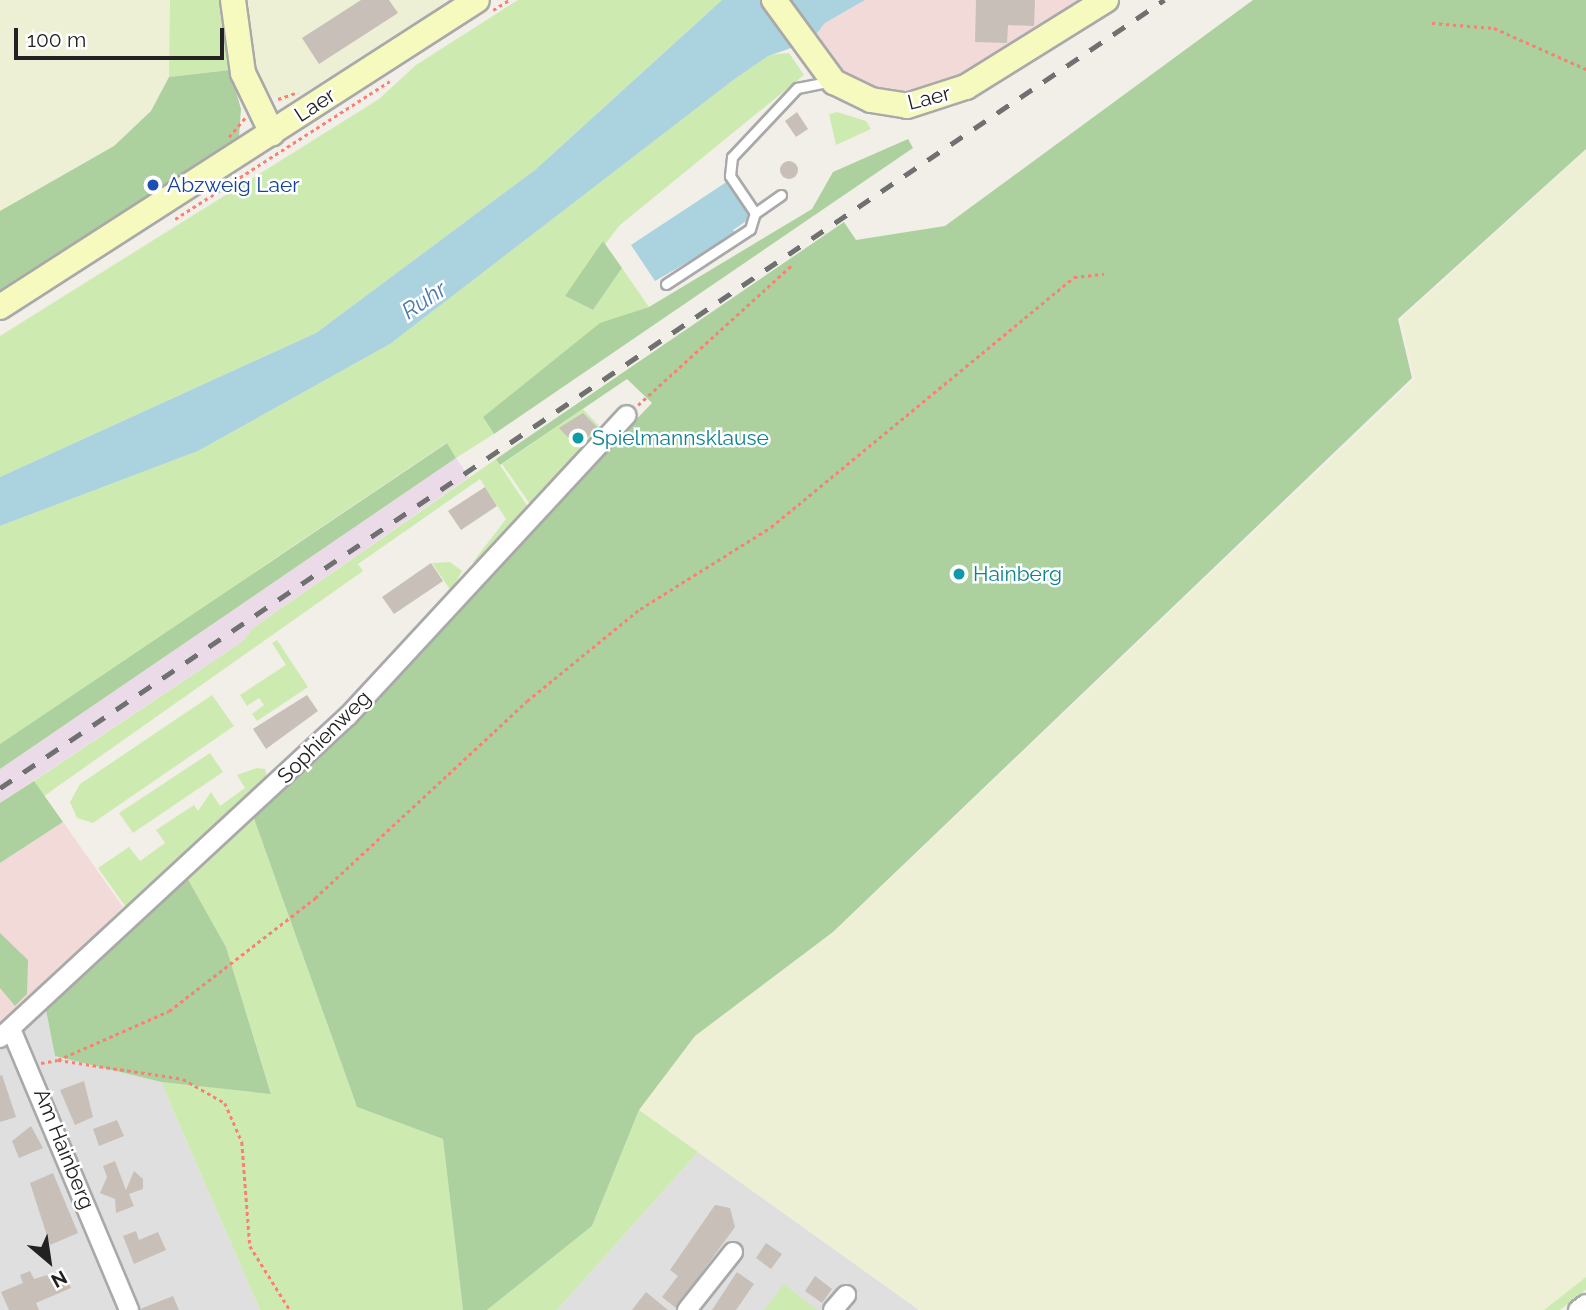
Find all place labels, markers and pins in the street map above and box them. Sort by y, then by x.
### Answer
place label: Abzweig Laer [167,172,300,198]
marker: Abzweig Laer [145,177,161,193]
place label: Spielmannsklause [592,425,769,451]
marker: Spielmannsklause [570,430,586,446]
place label: Hainberg [973,561,1062,587]
marker: Hainberg [951,566,967,582]

